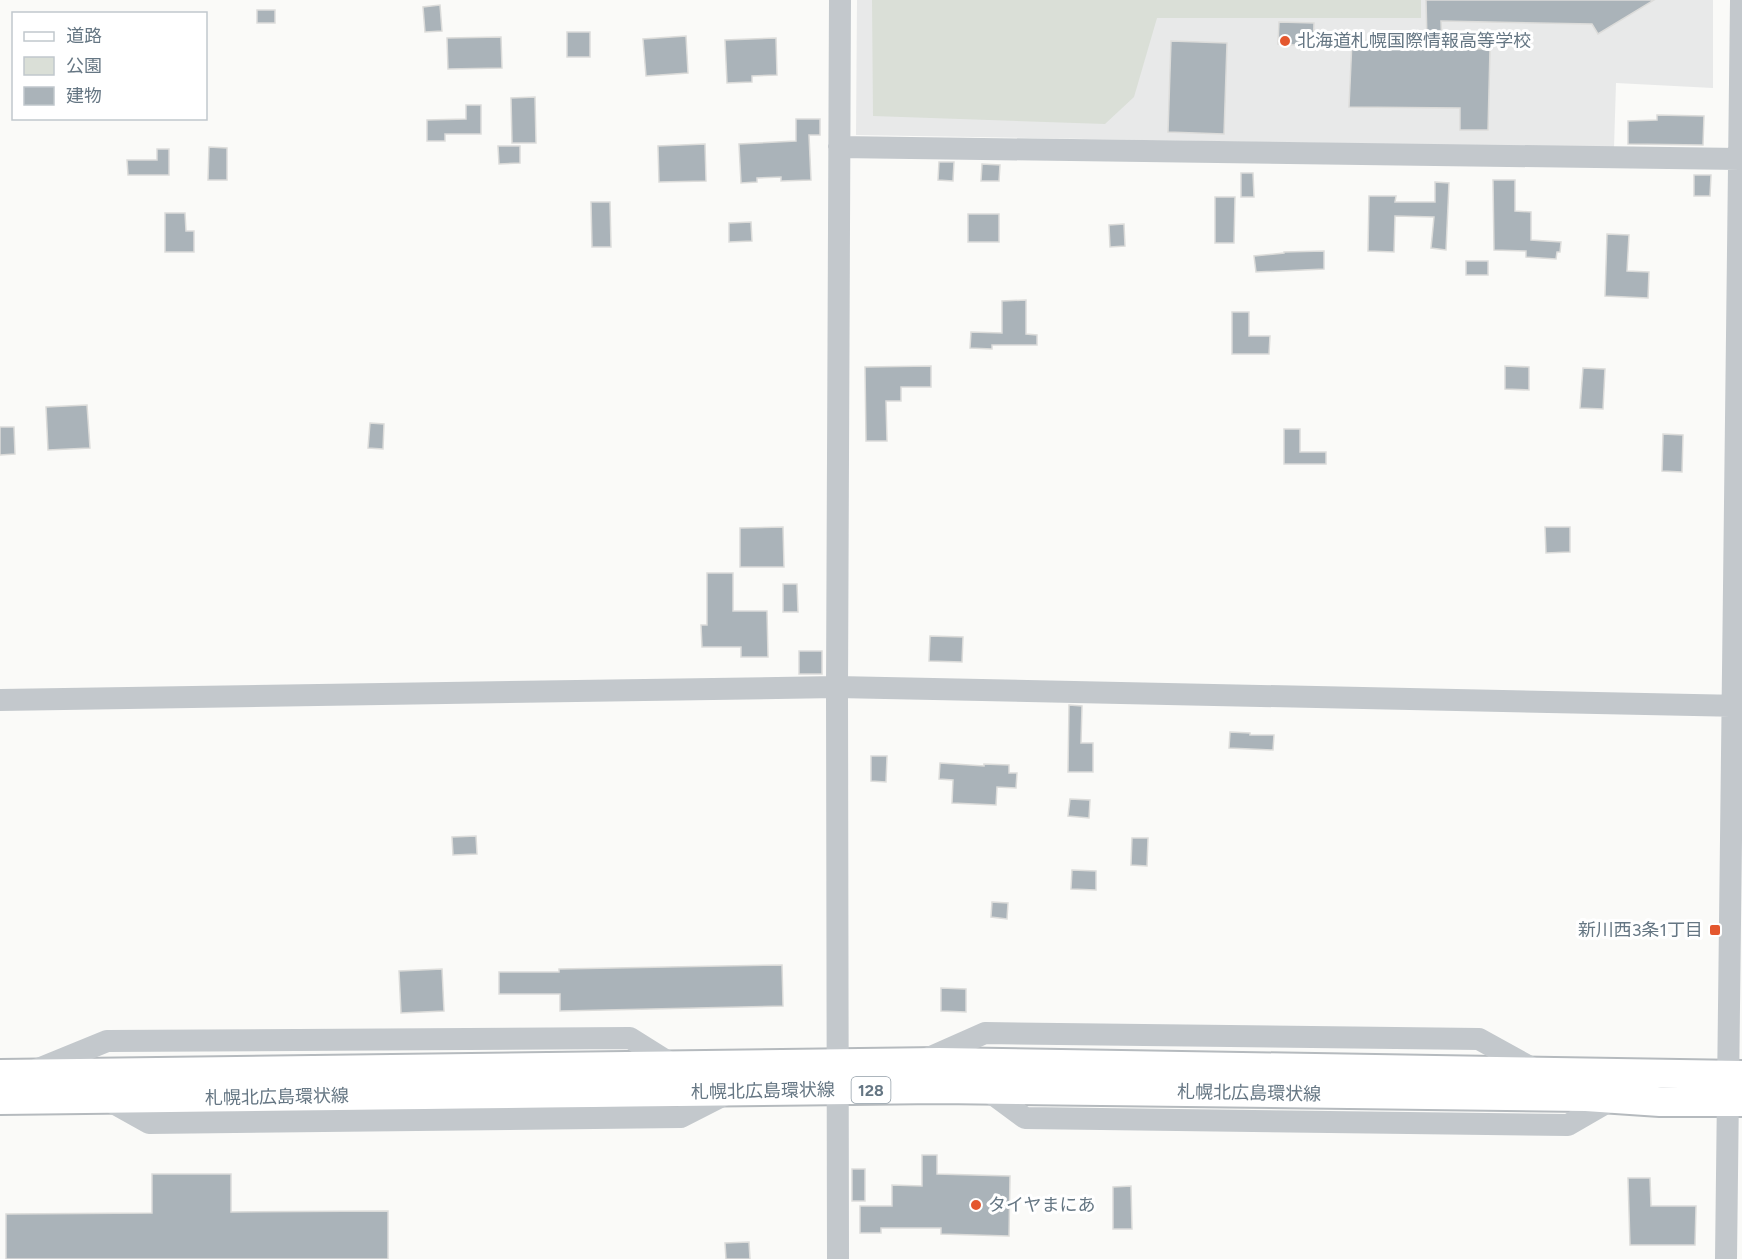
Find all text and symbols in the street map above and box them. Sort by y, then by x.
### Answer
legend [12,12,207,120]
text: 道路 [66,25,102,47]
place label: 北海道札幌国際情報高等学校 [1297,30,1531,52]
marker: 北海道札幌国際情報高等学校 [1278,34,1292,48]
text: 公園 [66,55,102,77]
text: 建物 [66,85,102,107]
place label: 新川西3条1丁目 [1578,919,1703,941]
marker: 新川西3条1丁目 [1708,923,1722,937]
road number: 128 [852,1077,890,1103]
street label: 札幌北広島環状線 [691,1079,835,1103]
street label: 札幌北広島環状線 [1177,1081,1321,1105]
street label: 札幌北広島環状線 [205,1085,349,1109]
place label: タイヤまにあ [988,1194,1095,1216]
marker: タイヤまにあ [969,1198,983,1212]

